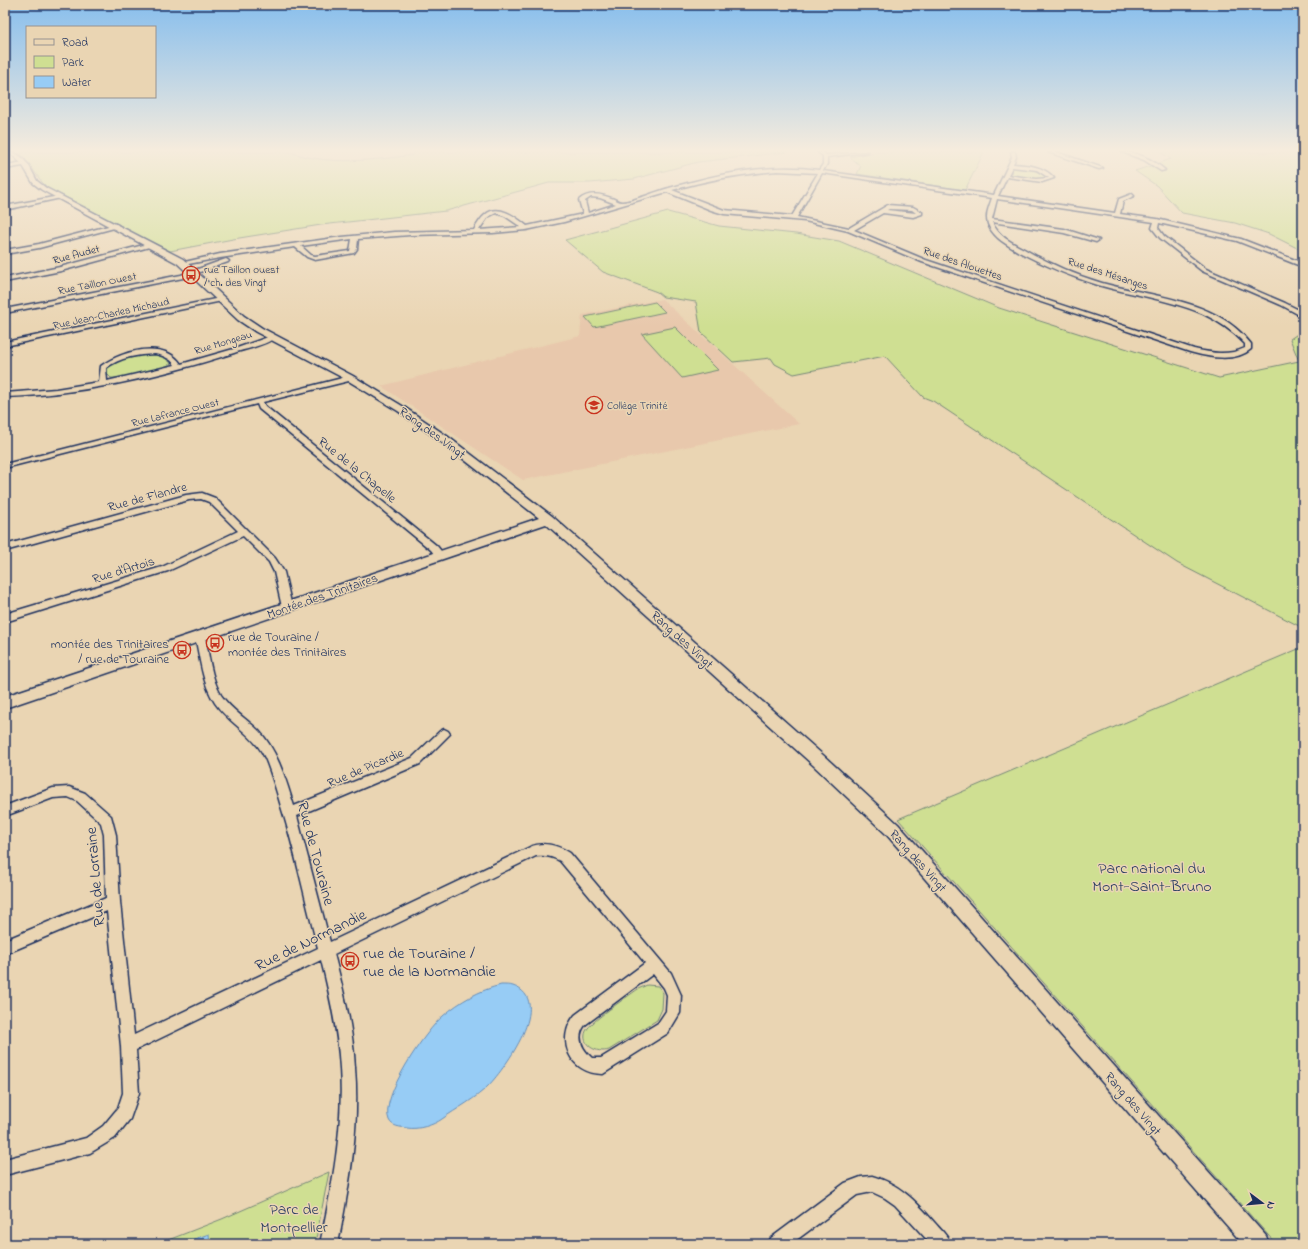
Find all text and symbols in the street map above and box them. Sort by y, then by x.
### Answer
legend [26,26,156,98]
text: Road [62,34,88,52]
text: Park [62,54,84,72]
text: Water [62,74,91,92]
street label: Rue Audet [51,241,102,269]
street label: Rue des Alouettes [921,243,1005,285]
street label: Rue des Mésanges [1065,253,1150,296]
place label: rue Taillon ouest / ch. des Vingt [204,262,280,292]
bus stop icon: rue Taillon ouest / ch. des Vingt [181,265,201,285]
street label: Rue Taillon Ouest [57,268,138,299]
street label: Rue Jean-Charles Michaud [51,294,171,334]
street label: Rue Mongeau [192,327,255,360]
street label: Rue Lafrance Ouest [130,394,221,432]
school or university icon: Collège Trinité [584,395,604,415]
place label: Collège Trinité [607,398,667,415]
street label: Rang des Vingt [394,402,470,465]
street label: Rue de la Chapelle [314,433,400,508]
street label: Rue de Flandre [106,478,189,517]
street label: Rue d'Artois [90,552,157,589]
street label: Montée des Trinitaires [265,568,381,624]
street label: Rang des Vingt [646,607,718,675]
place label: rue de Touraine / montée des Trinitaires [228,628,347,662]
bus stop icon: rue de Touraine / montée des Trinitaires [205,633,225,653]
place label: montée des Trinitaires / rue de Touraine [51,635,169,669]
bus stop icon: montée des Trinitaires / rue de Touraine [172,640,192,660]
street label: Rue de Picardie [324,744,407,793]
street label: Rue de Touraine [290,799,341,909]
street label: Rue de Lorraine [80,825,112,928]
street label: Rang des Vingt [884,825,952,898]
park label: Parc national du Mont-Saint-Bruno [1092,857,1212,899]
street label: Rue de Normandie [251,903,371,978]
place label: rue de Touraine / rue de la Normandie [363,942,497,984]
bus stop icon: rue de Touraine / rue de la Normandie [340,951,360,971]
street label: Rang des Vingt [1099,1068,1166,1141]
north arrow [1242,1183,1282,1223]
park label: Parc de Montpellier [260,1198,328,1240]
text: N [1262,1200,1279,1211]

